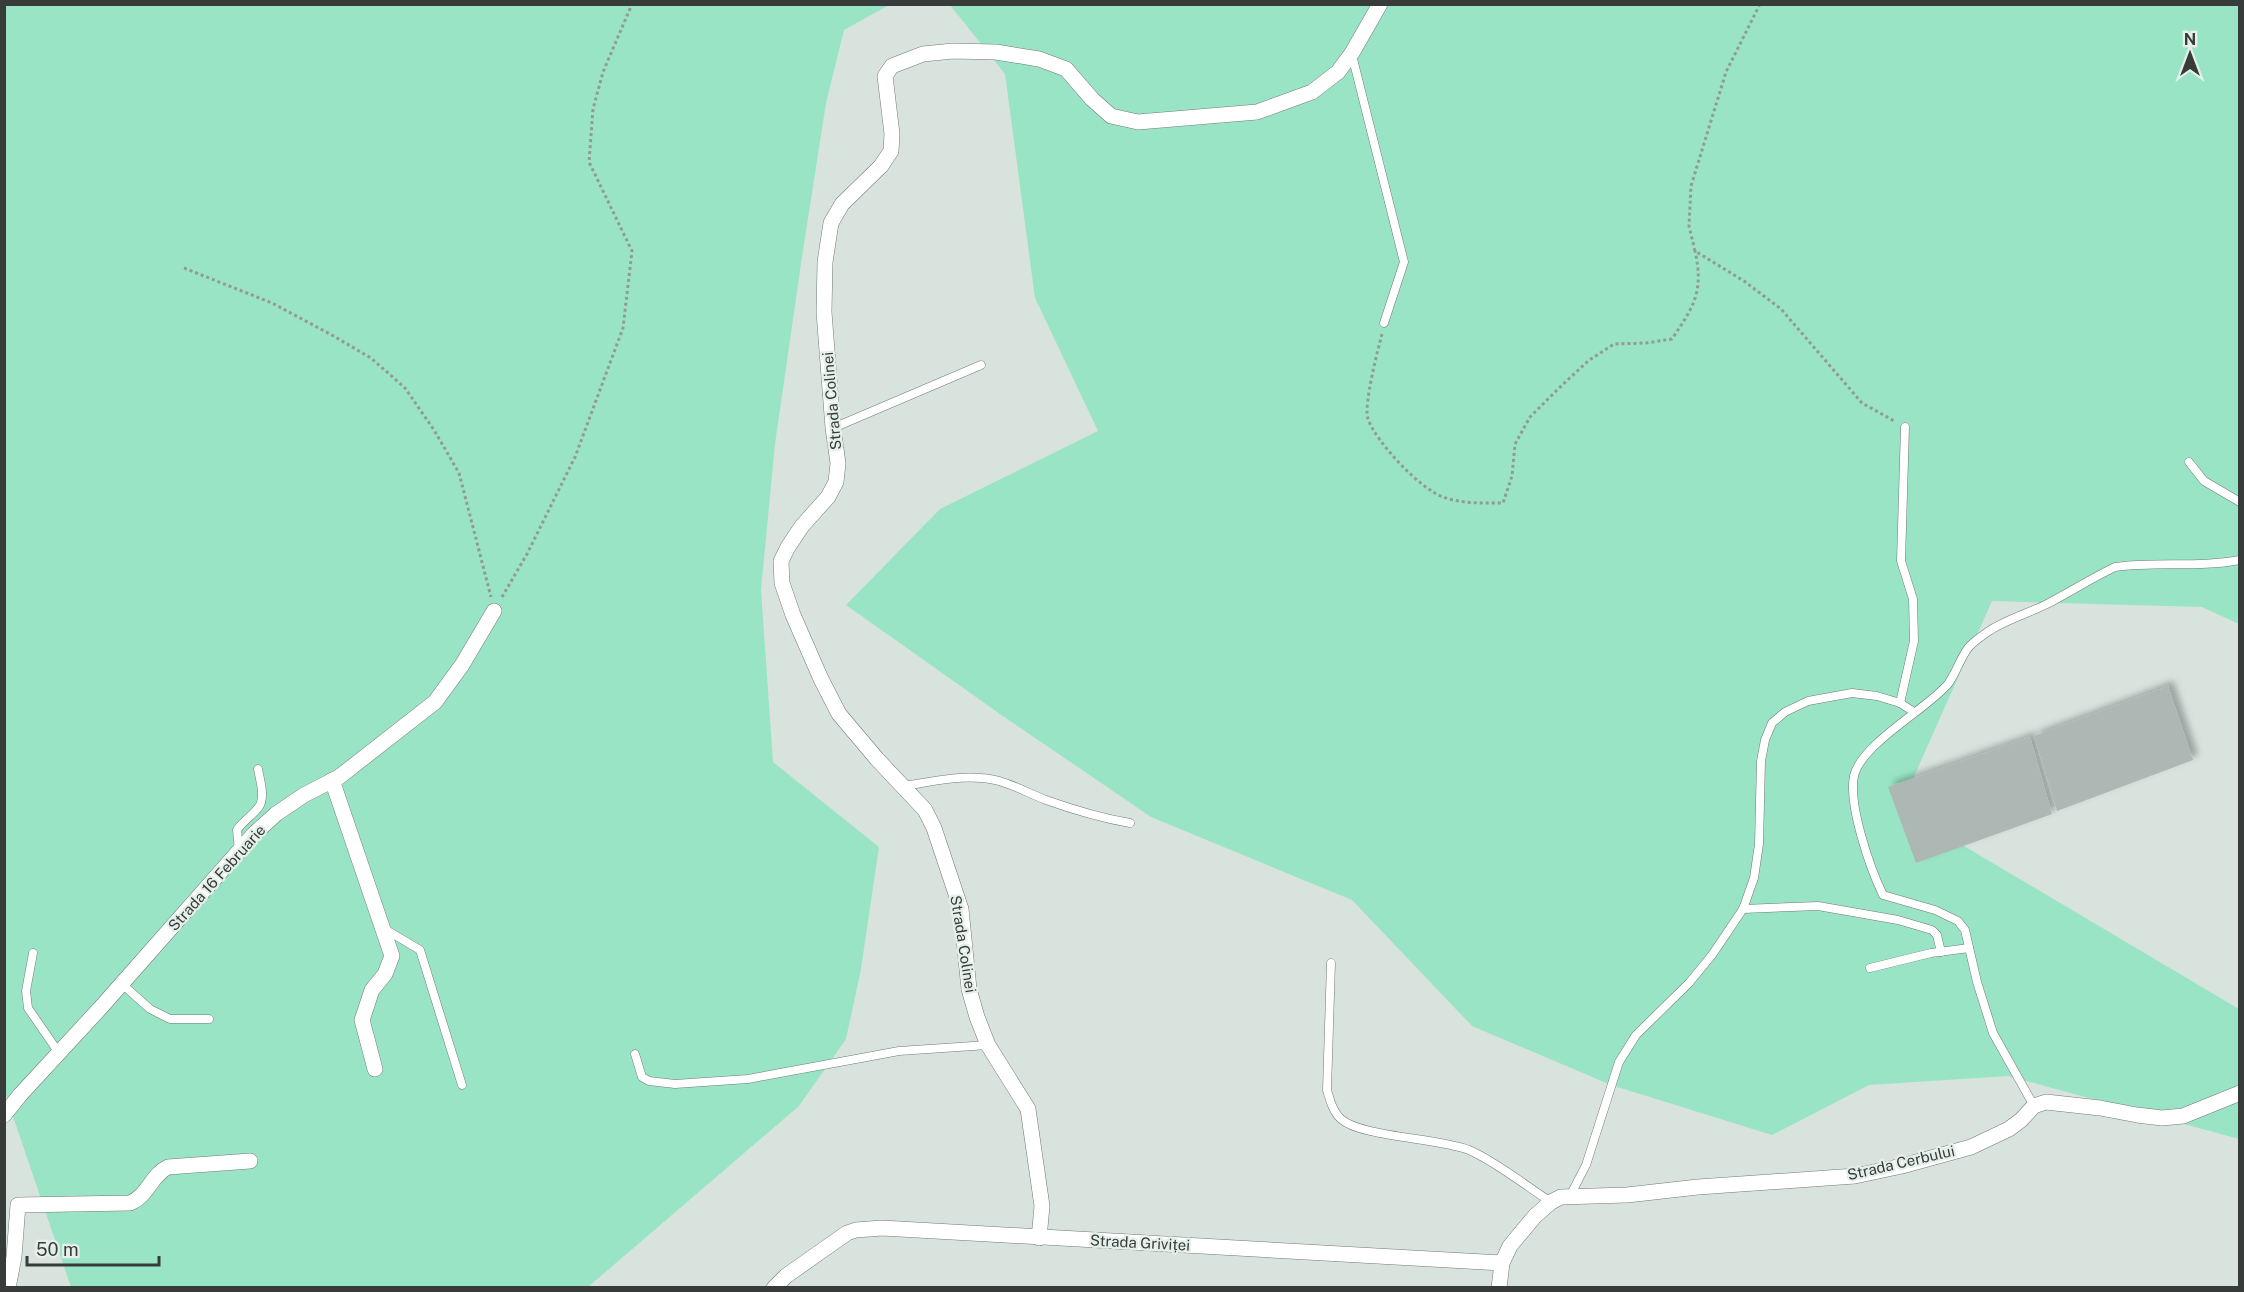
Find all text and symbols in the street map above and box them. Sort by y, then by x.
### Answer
north arrow [2160,24,2220,84]
text: N [2184,30,2196,49]
street label: Strada Colinei [819,351,844,451]
street label: Strada 16 Februarie [165,821,269,934]
street label: Strada Colinei [947,894,980,994]
street label: Strada Cerbului [1846,1142,1956,1183]
scale bar [27,1229,159,1267]
street label: Strada Griviței [1090,1231,1190,1254]
text: 50 m [36,1239,79,1260]

